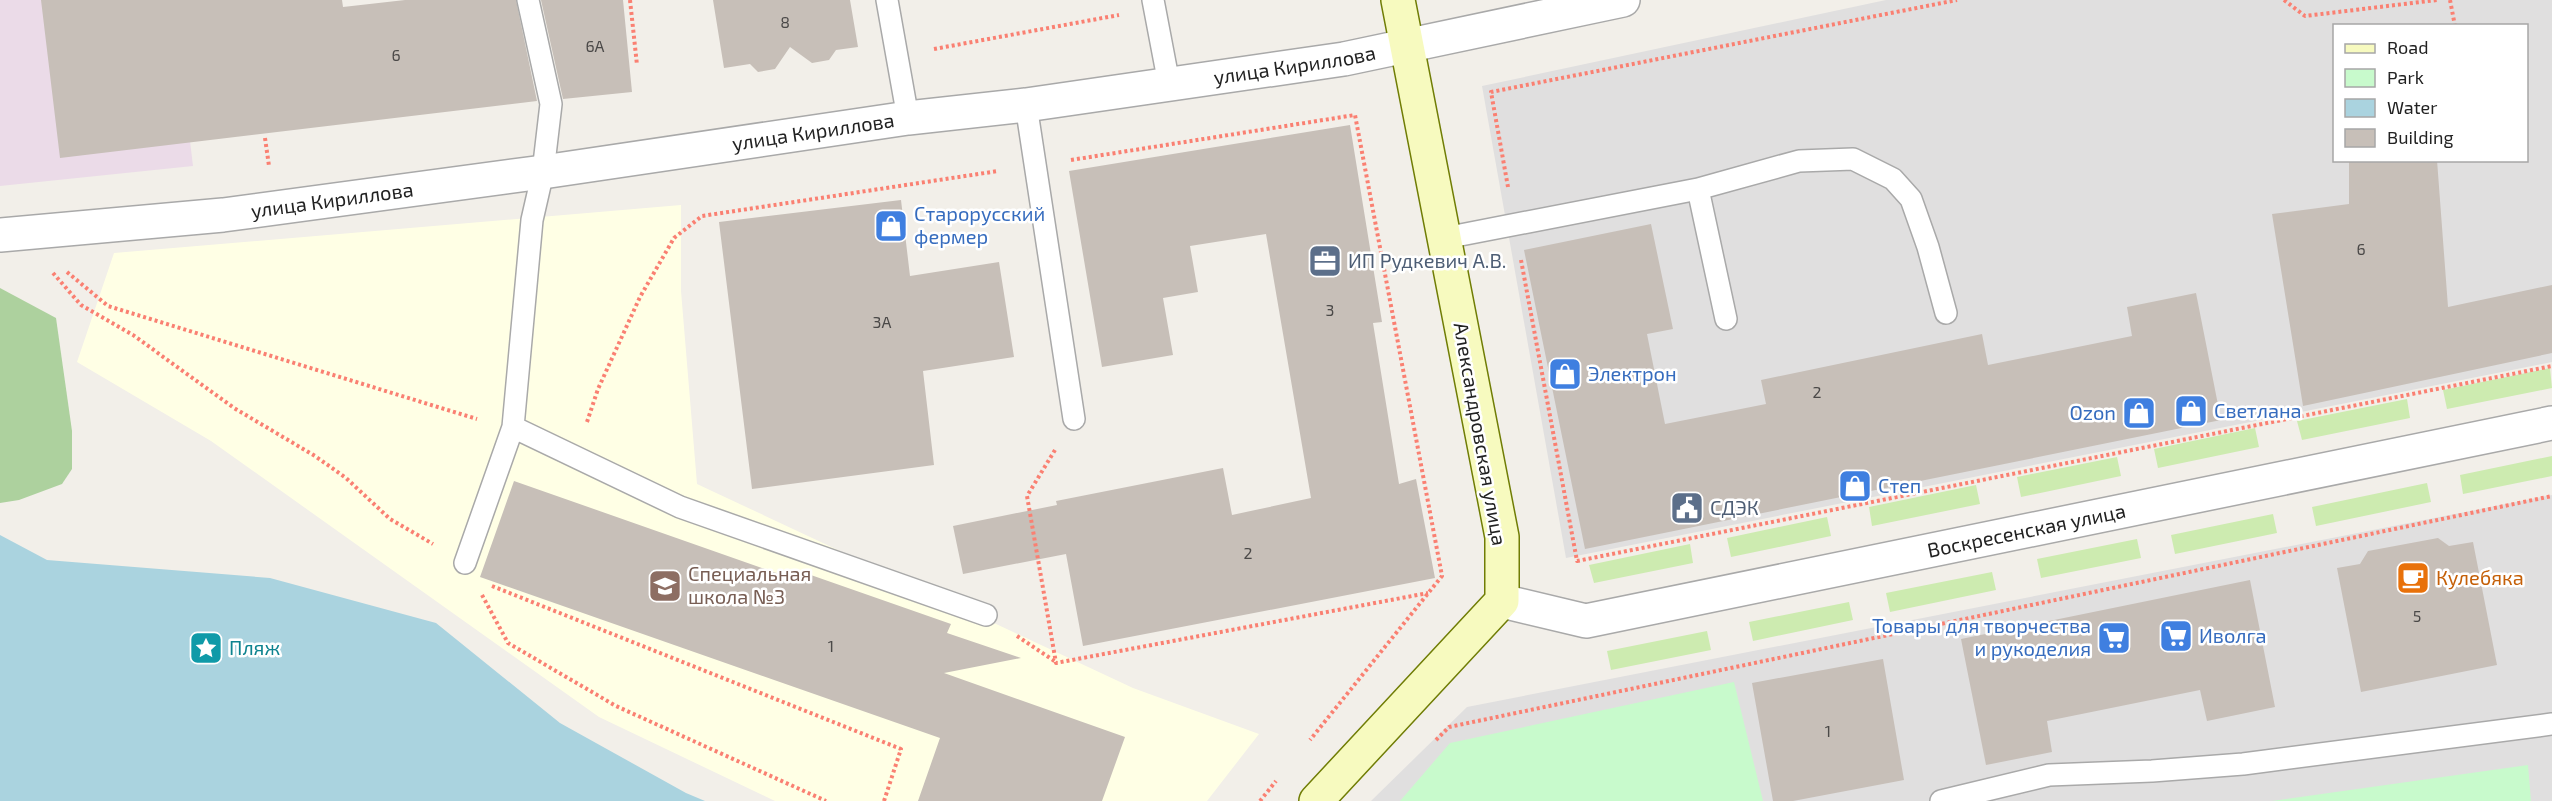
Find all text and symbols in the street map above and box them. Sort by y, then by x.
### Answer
house number: 8 [780,12,790,31]
legend [2333,24,2528,162]
house number: 6А [585,36,605,55]
text: Road [2387,36,2428,58]
street label: улица Кириллова [1212,40,1378,90]
house number: 6 [391,45,401,64]
text: Park [2387,66,2424,88]
text: Water [2387,96,2437,118]
street label: улица Кириллова [730,107,896,156]
text: Building [2387,126,2454,148]
street label: улица Кириллова [249,177,415,223]
place label: Старорусский фермер [914,201,1045,248]
shop icon: Старорусский фермер [873,208,909,244]
house number: 6 [2356,239,2366,258]
office icon: ИП Рудкевич А.В. [1307,243,1343,279]
place label: ИП Рудкевич А.В. [1348,248,1506,273]
house number: 3 [1326,300,1334,319]
house number: 3А [873,312,891,331]
street label: Александровская улица [1449,320,1512,548]
shop icon: Электрон [1547,356,1583,392]
place label: Электрон [1588,361,1677,385]
house number: 2 [1813,382,1822,401]
shop icon: Светлана [2173,393,2209,429]
shop icon: Ozon [2121,395,2157,431]
place label: Светлана [2214,398,2302,422]
place label: Ozon [2069,400,2116,424]
shop icon: Степ [1837,468,1873,504]
place label: Степ [1878,473,1921,497]
public building icon: СДЭК [1669,490,1705,526]
place label: СДЭК [1710,495,1759,519]
street label: Воскресенская улица [1925,498,2128,562]
house number: 2 [1244,543,1253,562]
cafe icon: Кулебяка [2395,560,2431,596]
place label: Специальная школа №3 [688,561,811,608]
place label: Кулебяка [2436,565,2524,590]
school or university icon: Специальная школа №3 [647,568,683,604]
house number: 5 [2413,606,2421,625]
place label: Товары для творчества и рукоделия [1872,613,2091,661]
supermarket icon: Иволга [2158,618,2194,654]
supermarket icon: Товары для творчества и рукоделия [2096,620,2132,656]
place label: Иволга [2199,623,2267,647]
place icon: Пляж [188,630,224,666]
place label: Пляж [229,635,280,659]
house number: 1 [828,636,834,655]
house number: 1 [1825,721,1831,740]

